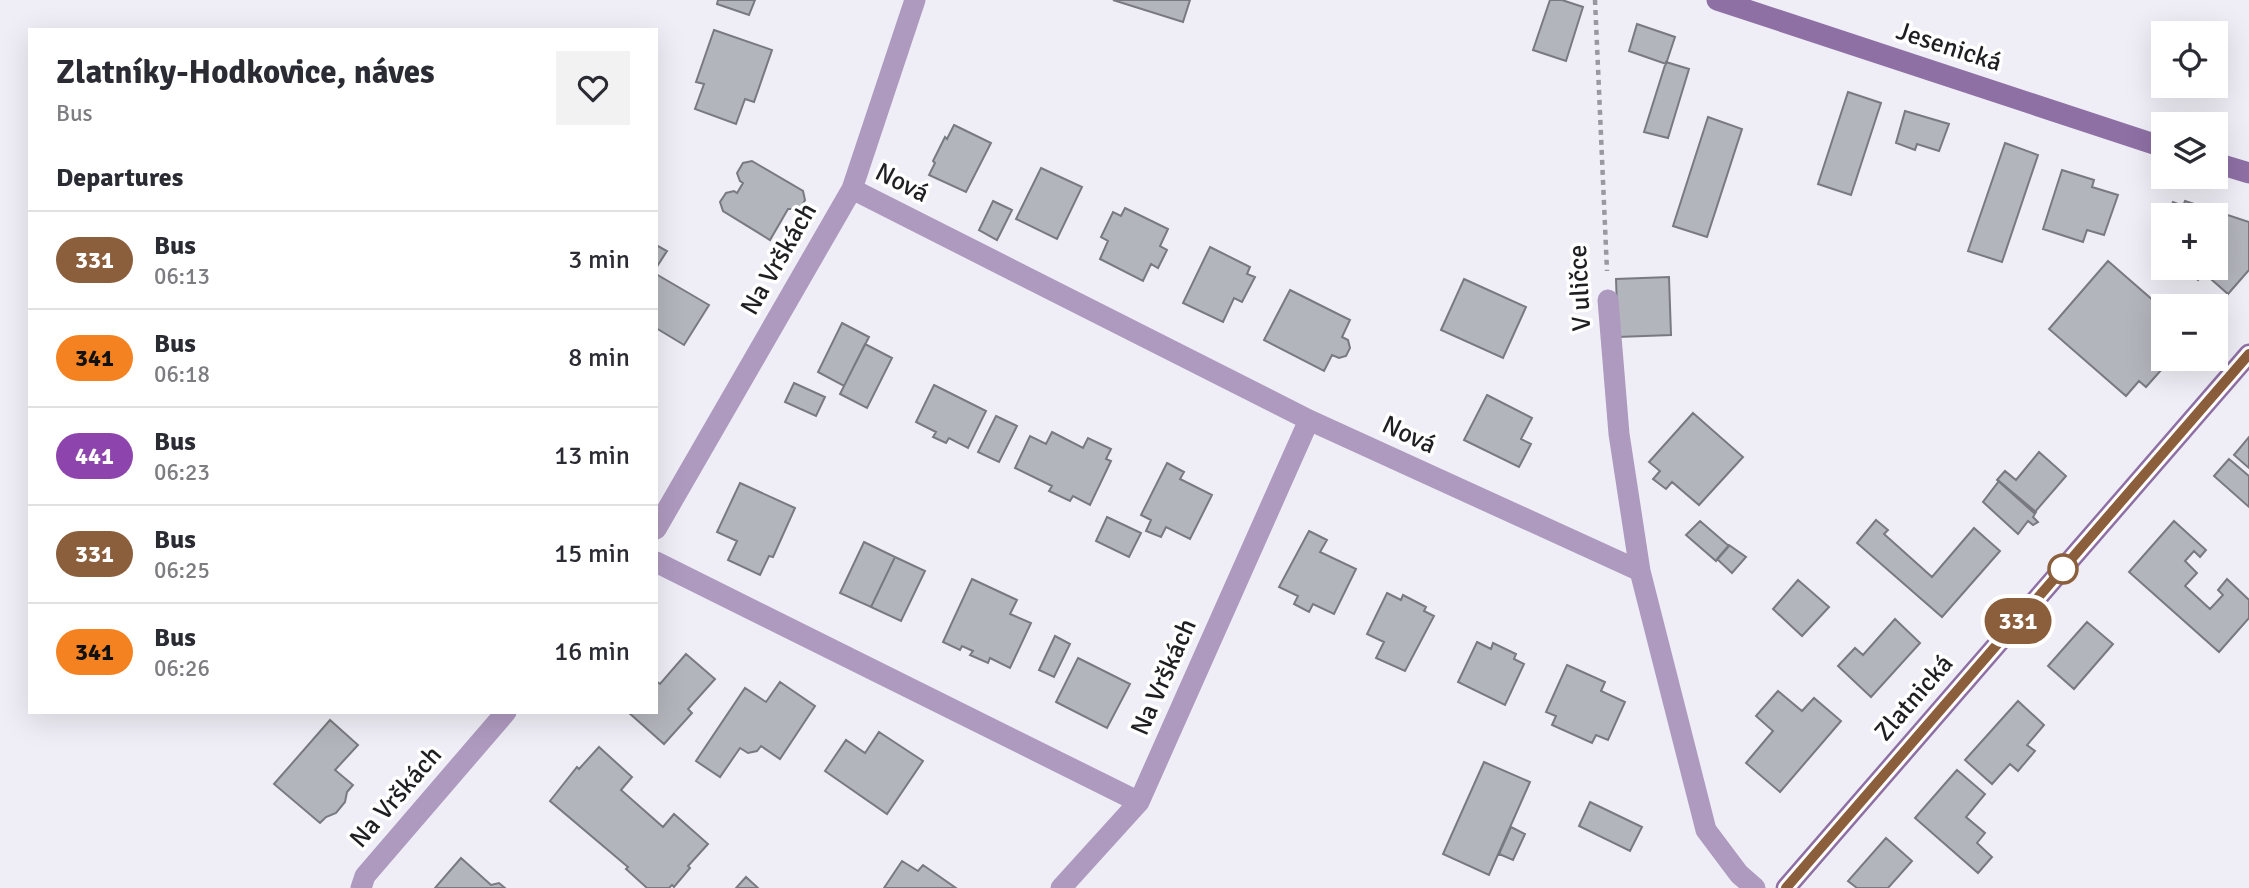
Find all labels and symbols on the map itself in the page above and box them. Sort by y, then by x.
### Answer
street label: Jesenická [1892,15,2006,79]
street label: Nová [870,156,934,210]
street label: Na Vrškách [734,197,824,321]
street label: V uličce [1562,244,1598,332]
street label: Nová [1377,409,1441,461]
unlabelled marker [2048,554,2078,584]
line badge: 331 [1978,598,2058,644]
street label: Na Vrškách [1124,614,1204,740]
street label: Zlatnická [1868,648,1960,748]
street label: Na Vrškách [343,740,449,854]

